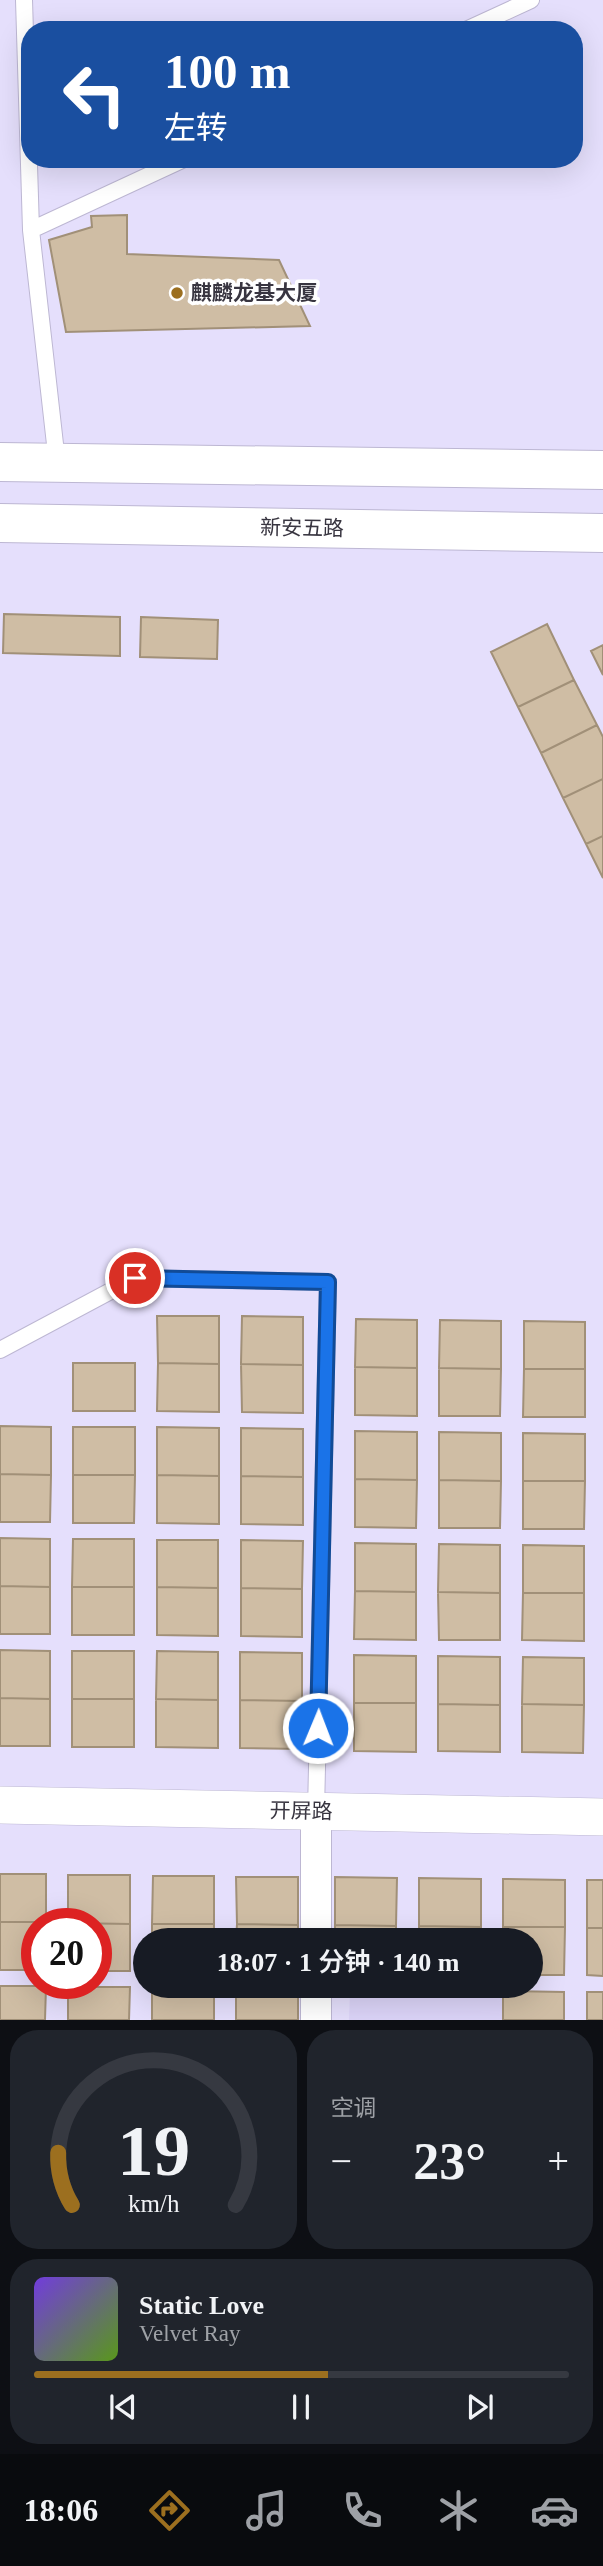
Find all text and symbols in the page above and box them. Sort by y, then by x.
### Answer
text: 100 m [164,44,291,99]
icon: left [49,49,140,140]
text: 左转 [164,110,228,146]
place label: 麒麟龙基大厦 [191,281,317,305]
marker: 麒麟龙基大厦 [169,285,185,301]
street label: 新安五路 [260,515,344,541]
pin [105,1248,165,1308]
icon: arrive [116,1259,154,1297]
position arrow [281,1691,355,1765]
street label: 开屏路 [269,1798,333,1824]
speed limit sign: 20 [21,1908,112,1999]
text: 18:07 · 1 分钟 · 140 m [217,1948,459,1977]
text: 空调 [331,2096,377,2121]
text: 19 [117,2111,190,2192]
text: 23° [413,2133,486,2190]
text: − [331,2140,352,2182]
text: + [548,2140,569,2182]
text: km/h [128,2190,179,2217]
text: Static Love [139,2291,264,2320]
text: Velvet Ray [139,2321,241,2346]
icon: previous [104,2388,142,2426]
icon: pause [282,2388,320,2426]
icon: next [461,2388,499,2426]
icon: directions [145,2486,194,2535]
icon: music [242,2486,291,2535]
icon: phone [338,2486,387,2535]
icon: climate [434,2486,483,2535]
icon: car [530,2486,579,2535]
text: 18:06 [24,2492,98,2528]

